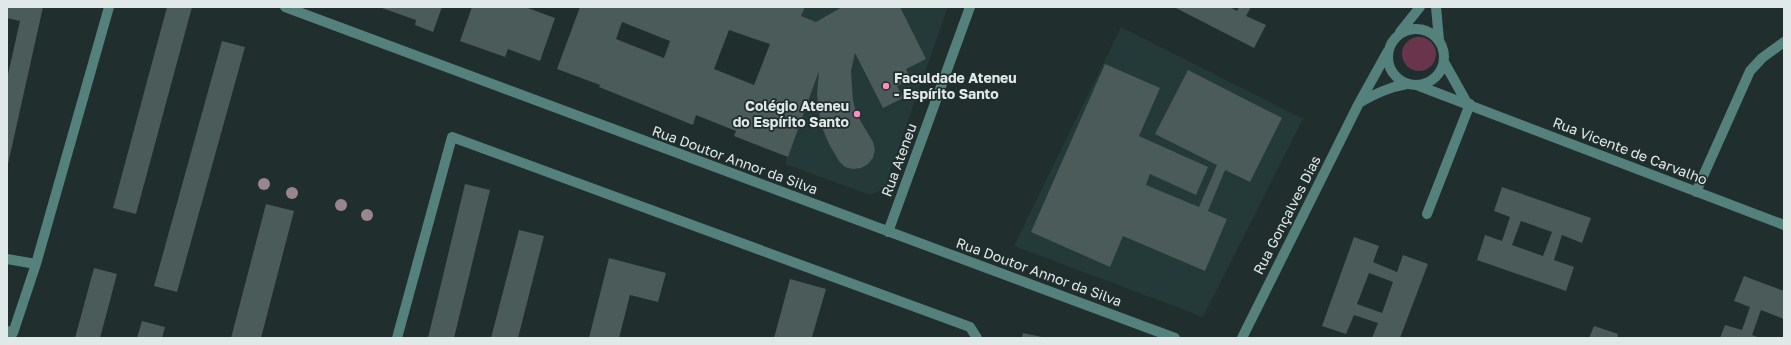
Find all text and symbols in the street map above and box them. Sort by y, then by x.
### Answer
place label: Faculdade Ateneu - Espírito Santo [894,69,1017,102]
marker: Faculdade Ateneu - Espírito Santo [881,81,891,91]
place label: Colégio Ateneu do Espírito Santo [733,97,849,130]
marker: Colégio Ateneu do Espírito Santo [852,109,862,119]
street label: Rua Vicente de Carvalho [1551,113,1710,188]
street label: Rua Ateneu [877,121,920,199]
street label: Rua Doutor Annor da Silva [650,122,820,197]
street label: Rua Gonçalves Dias [1249,152,1324,277]
street label: Rua Doutor Annor da Silva [954,234,1124,309]

